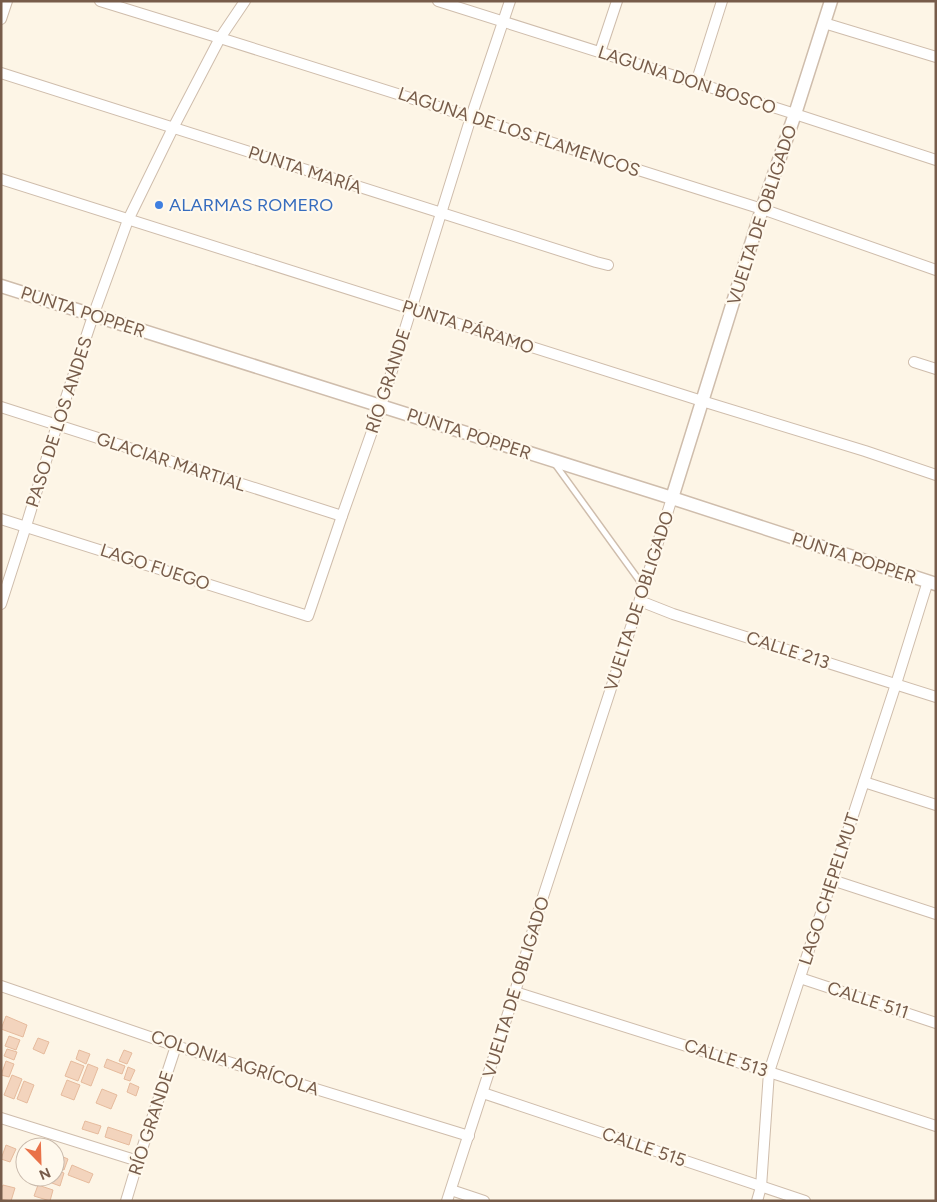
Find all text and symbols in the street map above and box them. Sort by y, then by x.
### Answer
street label: LAGUNA DON BOSCO [595,41,779,119]
street label: LAGUNA DE LOS FLAMENCOS [395,82,643,182]
street label: VUELTA DE OBLIGADO [722,122,802,308]
street label: PUNTA MARÍA [245,141,365,199]
place label: ALARMAS ROMERO [169,194,333,216]
marker: ALARMAS ROMERO [153,199,165,211]
street label: PUNTA POPPER [18,282,148,342]
street label: PUNTA PÁRAMO [399,295,537,359]
street label: RÍO GRANDE [361,326,415,436]
street label: PASO DE LOS ANDES [21,334,97,510]
street label: PUNTA POPPER [404,404,534,464]
street label: GLACIAR MARTIAL [94,428,249,497]
street label: VUELTA DE OBLIGADO [599,508,679,694]
street label: PUNTA POPPER [789,528,919,588]
street label: LAGO FUEGO [97,539,213,595]
street label: CALLE 213 [744,626,832,674]
street label: LAGO CHEPELMUT [794,810,864,968]
street label: VUELTA DE OBLIGADO [478,894,554,1080]
street label: CALLE 511 [825,977,911,1023]
street label: COLONIA AGRÍCOLA [148,1025,322,1101]
street label: CALLE 513 [681,1034,771,1082]
street label: RÍO GRANDE [124,1068,178,1178]
street label: CALLE 515 [599,1122,689,1172]
north arrow [15,1137,65,1187]
text: N [37,1164,53,1183]

